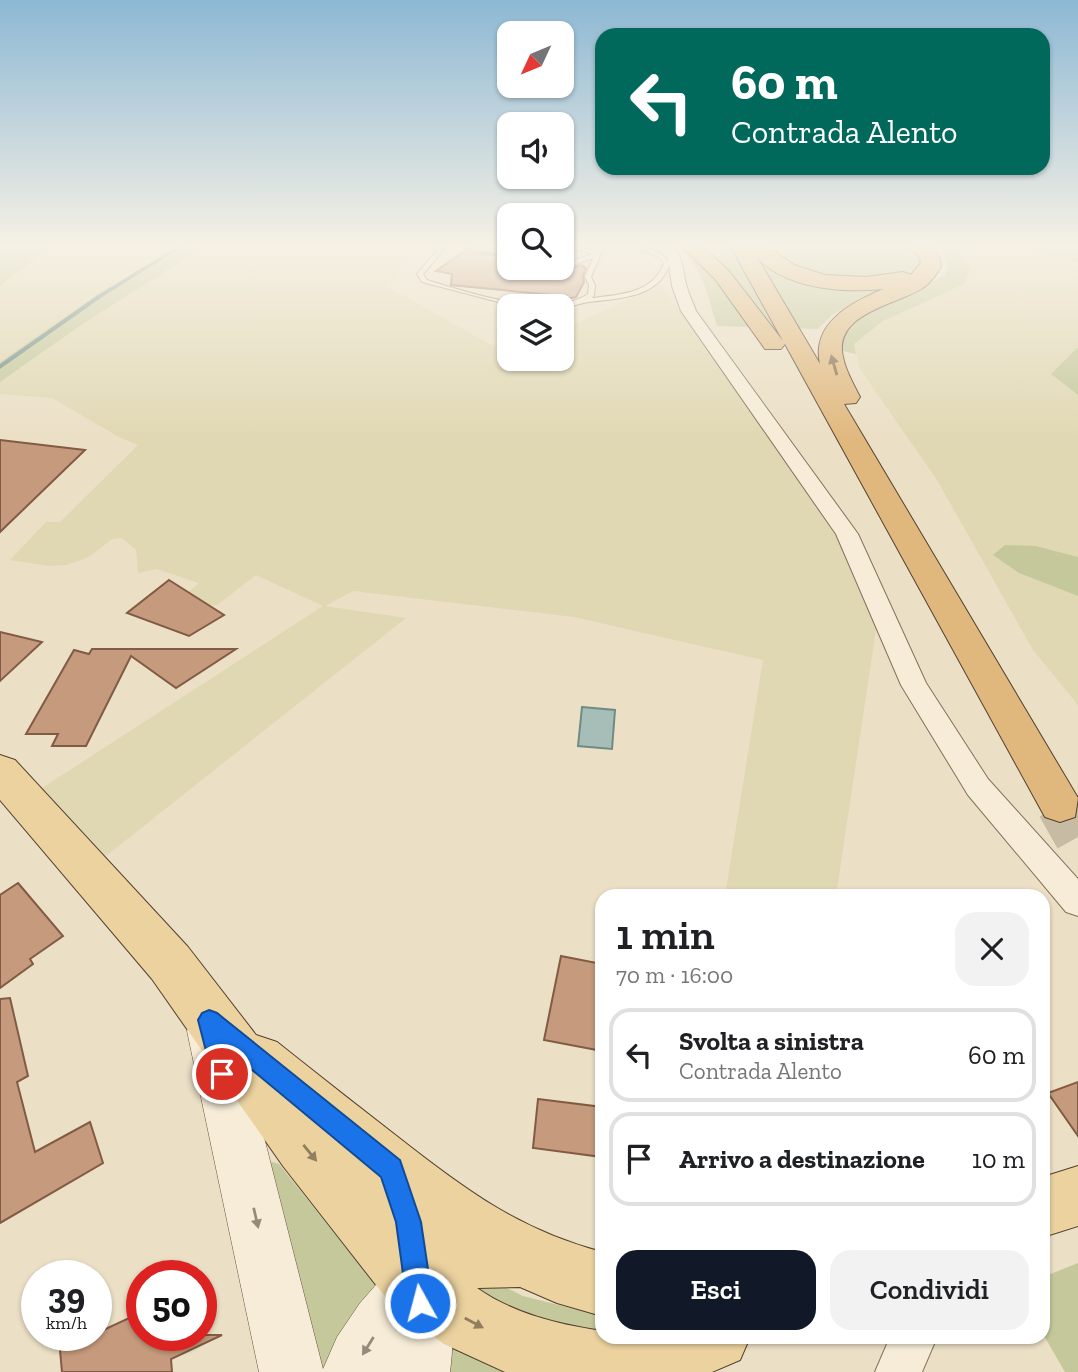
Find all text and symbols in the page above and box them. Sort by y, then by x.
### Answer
north arrow [497,21,574,98]
map controls [497,21,574,371]
text: 60 m [731,53,838,112]
icon: left [616,56,707,147]
button: sound [497,112,574,189]
text: Contrada Alento [731,113,957,151]
button: search [497,203,574,280]
button: layers [497,294,574,371]
one-way arrow [829,354,839,375]
text: 1 min [616,909,715,960]
button: close [955,912,1029,986]
text: 70 m · 16:00 [616,961,733,989]
text: Svolta a sinistra [679,1025,864,1057]
icon: left [620,1036,658,1074]
text: 60 m [968,1039,1025,1071]
pin [192,1044,252,1104]
icon: arrive [203,1055,241,1093]
text: Contrada Alento [679,1057,842,1085]
icon: arrive [620,1140,658,1178]
one-way arrow [302,1143,317,1161]
text: Arrivo a destinazione [679,1143,925,1175]
text: 10 m [972,1143,1025,1175]
one-way arrow [250,1207,261,1229]
button: Esci [616,1250,816,1330]
button: Condividi [830,1250,1029,1330]
speed limit sign: 50 [126,1260,217,1351]
position arrow [383,1266,457,1340]
text: 39 [48,1275,85,1317]
text: km/h [46,1312,87,1334]
one-way arrow [464,1318,484,1329]
one-way arrow [361,1336,374,1355]

